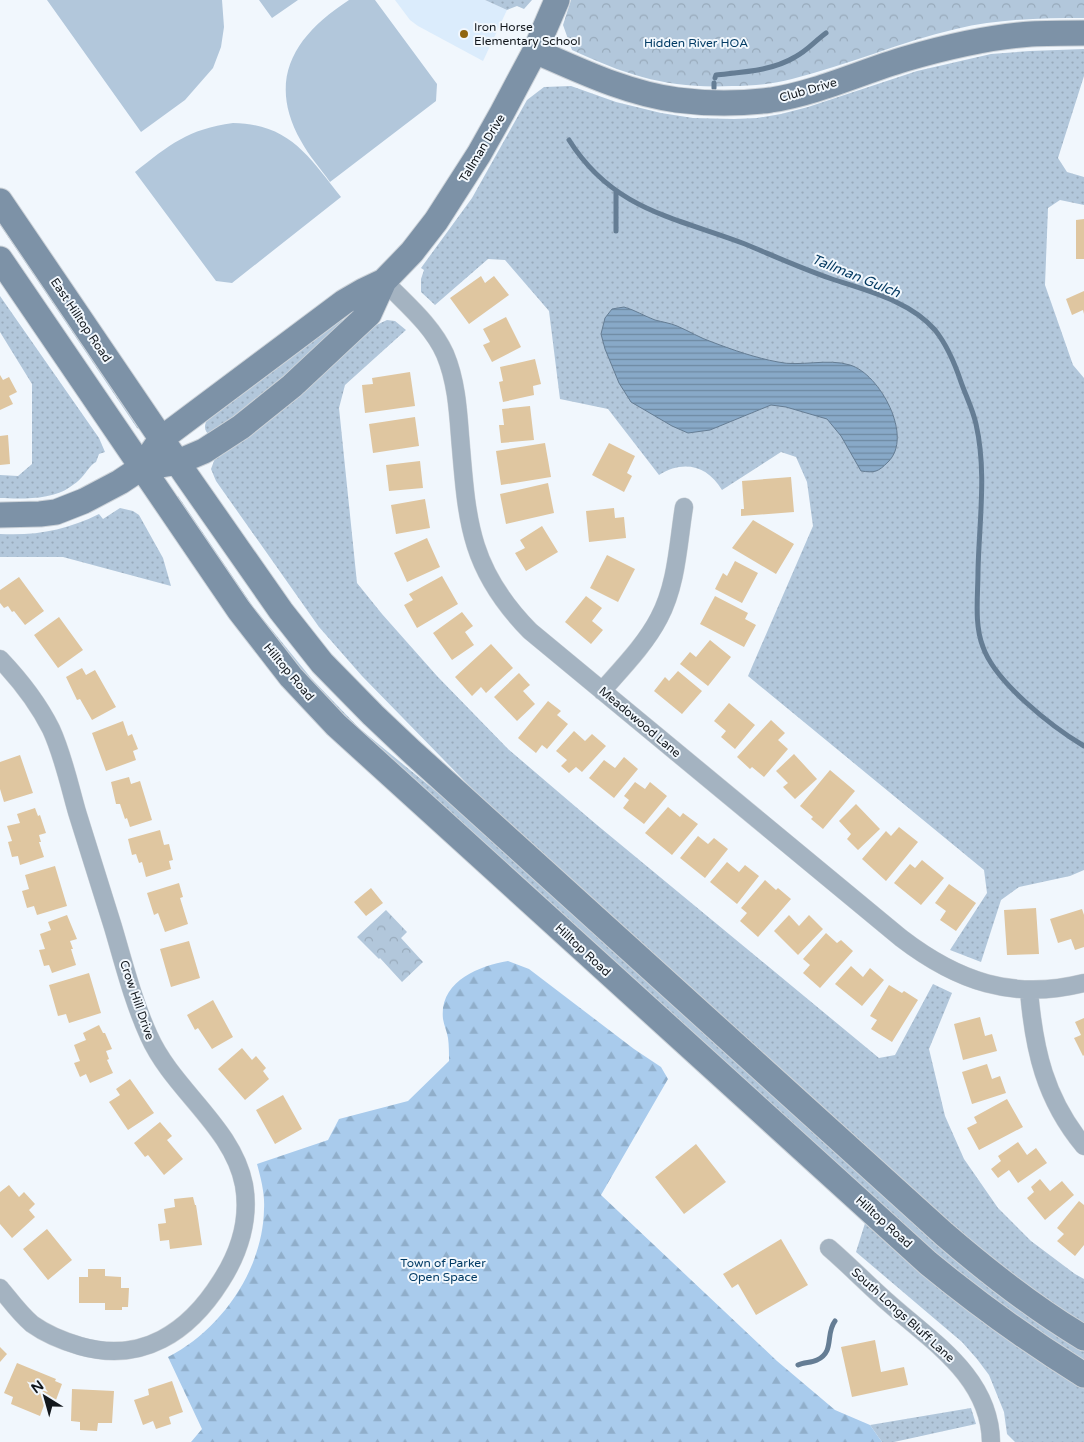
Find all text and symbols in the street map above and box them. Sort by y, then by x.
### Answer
place label: Iron Horse Elementary School [474,20,581,48]
marker: Iron Horse Elementary School [458,28,470,40]
park label: Hidden River HOA [644,36,748,50]
street label: Club Drive [778,75,838,105]
street label: Tallman Drive [456,111,508,185]
water label: Tallman Gulch [809,251,903,302]
street label: East Hilltop Road [48,275,114,365]
street label: Hilltop Road [261,640,317,704]
street label: Meadowood Lane [596,684,684,760]
street label: Hilltop Road [552,921,614,979]
street label: Crow Hill Drive [117,958,157,1042]
street label: Hilltop Road [853,1193,915,1251]
park label: Town of Parker Open Space [400,1256,486,1284]
street label: South Longs Bluff Lane [849,1265,958,1365]
north arrow [20,1372,70,1422]
text: N [28,1377,47,1397]

